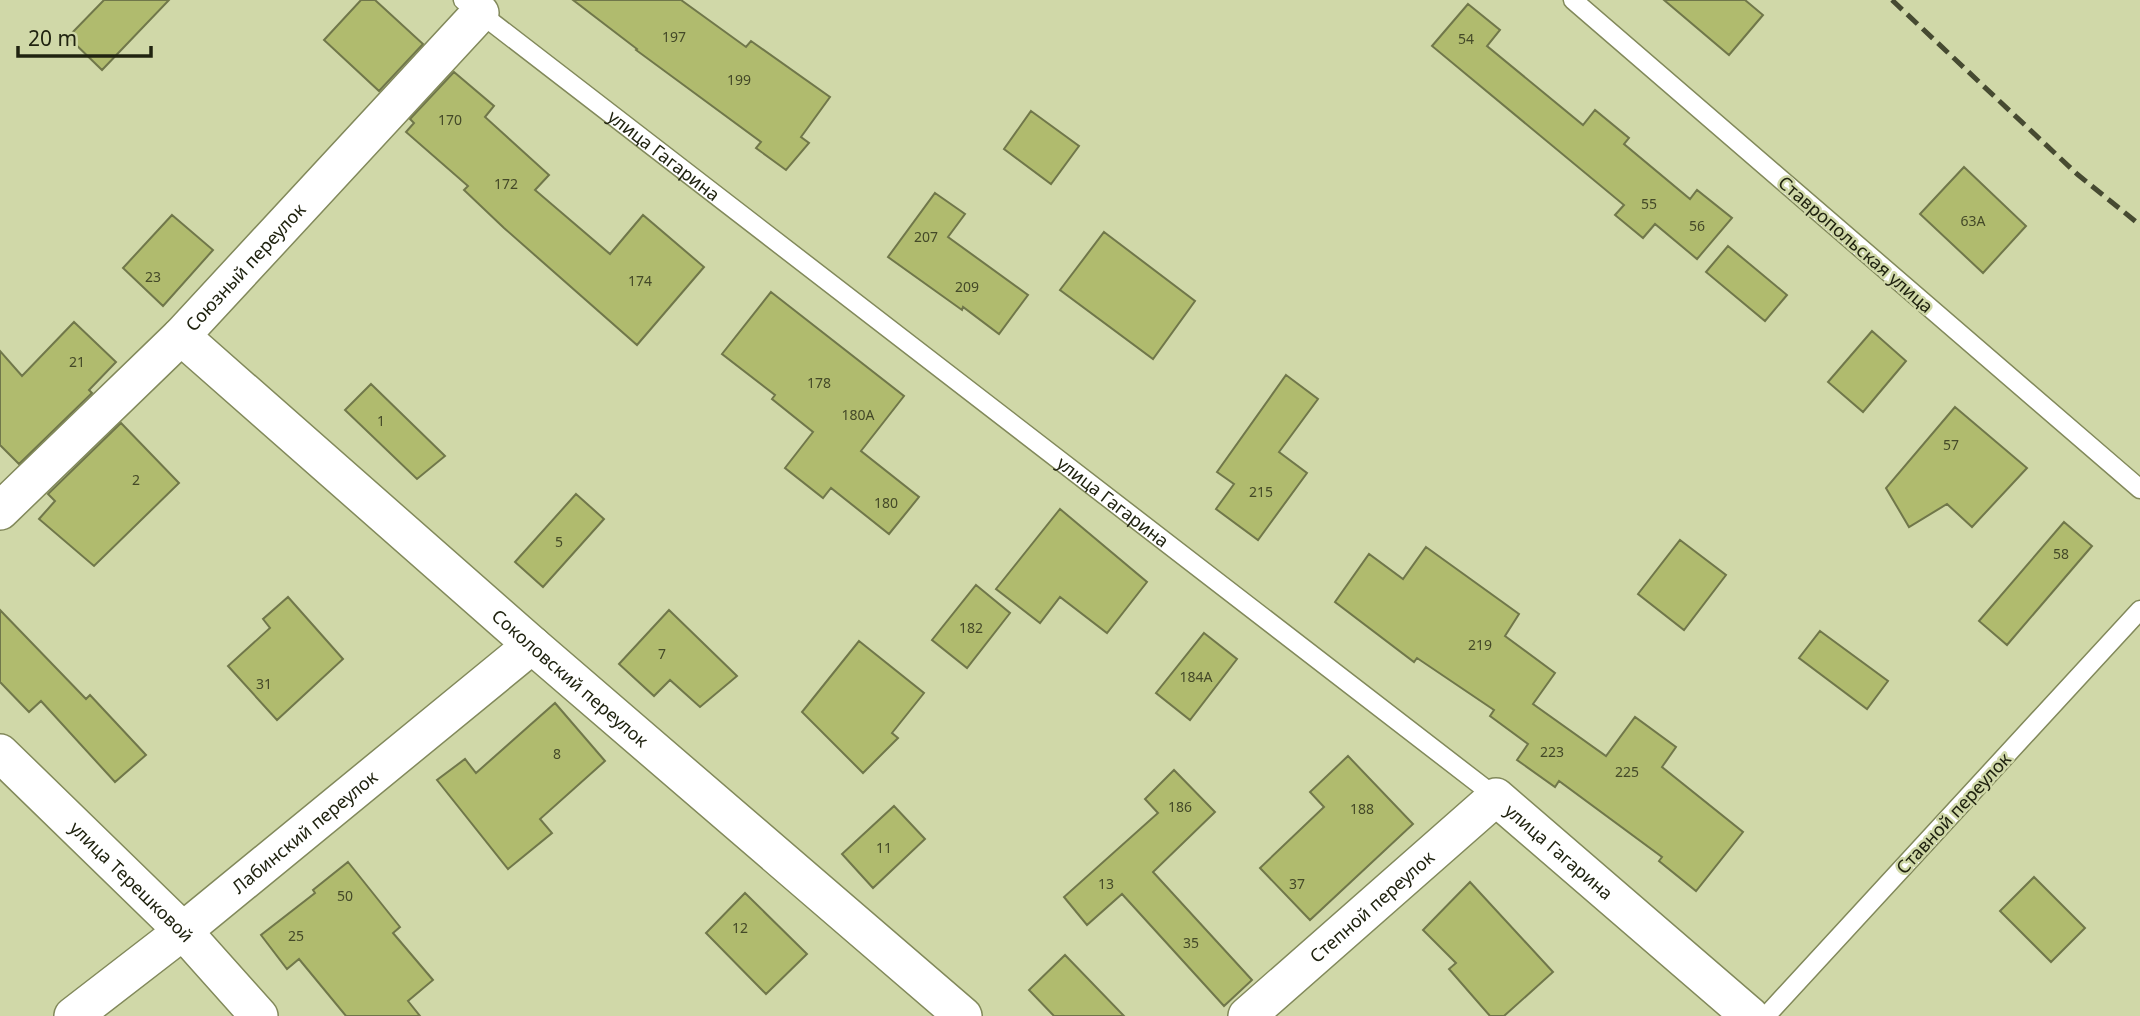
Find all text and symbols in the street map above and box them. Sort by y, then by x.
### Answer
scale bar [18,14,150,58]
text: 20 m [28,24,77,52]
house number: 197 [662,27,686,46]
house number: 54 [1458,29,1474,48]
house number: 199 [727,70,751,89]
street label: улица Гагарина [603,104,725,206]
house number: 170 [438,110,462,129]
street label: Ставропольская улица [1773,170,1939,318]
house number: 172 [494,174,518,193]
house number: 55 [1641,194,1657,213]
street label: Союзный переулок [180,197,311,336]
house number: 63А [1961,211,1986,230]
house number: 56 [1689,216,1705,235]
house number: 207 [914,227,938,246]
house number: 23 [145,267,161,286]
house number: 174 [628,271,652,290]
house number: 209 [955,277,979,296]
house number: 21 [69,352,85,371]
house number: 178 [807,373,831,392]
house number: 180А [842,405,875,424]
house number: 1 [377,411,385,430]
house number: 57 [1943,435,1959,454]
street label: улица Гагарина [1052,451,1174,552]
house number: 2 [132,470,140,489]
house number: 215 [1249,482,1273,501]
house number: 180 [874,493,898,512]
house number: 5 [555,532,563,551]
house number: 58 [2053,544,2069,563]
street label: Соколовский переулок [487,603,654,752]
house number: 182 [959,618,983,637]
house number: 219 [1468,635,1492,654]
house number: 7 [658,644,666,663]
house number: 184А [1180,667,1213,686]
house number: 31 [256,674,272,693]
house number: 223 [1540,742,1564,761]
house number: 8 [553,744,561,763]
street label: Ставной переулок [1890,747,2016,879]
house number: 225 [1615,762,1639,781]
street label: Лабинский переулок [227,764,383,898]
house number: 186 [1168,797,1192,816]
street label: улица Гагарина [1500,798,1618,905]
house number: 188 [1350,799,1374,818]
street label: улица Терешковой [65,816,199,947]
house number: 11 [876,838,892,857]
street label: Степной переулок [1304,845,1439,968]
house number: 13 [1098,874,1114,893]
house number: 37 [1289,874,1305,893]
house number: 50 [337,886,353,905]
house number: 12 [732,918,748,937]
house number: 25 [288,926,304,945]
house number: 35 [1183,933,1199,952]

